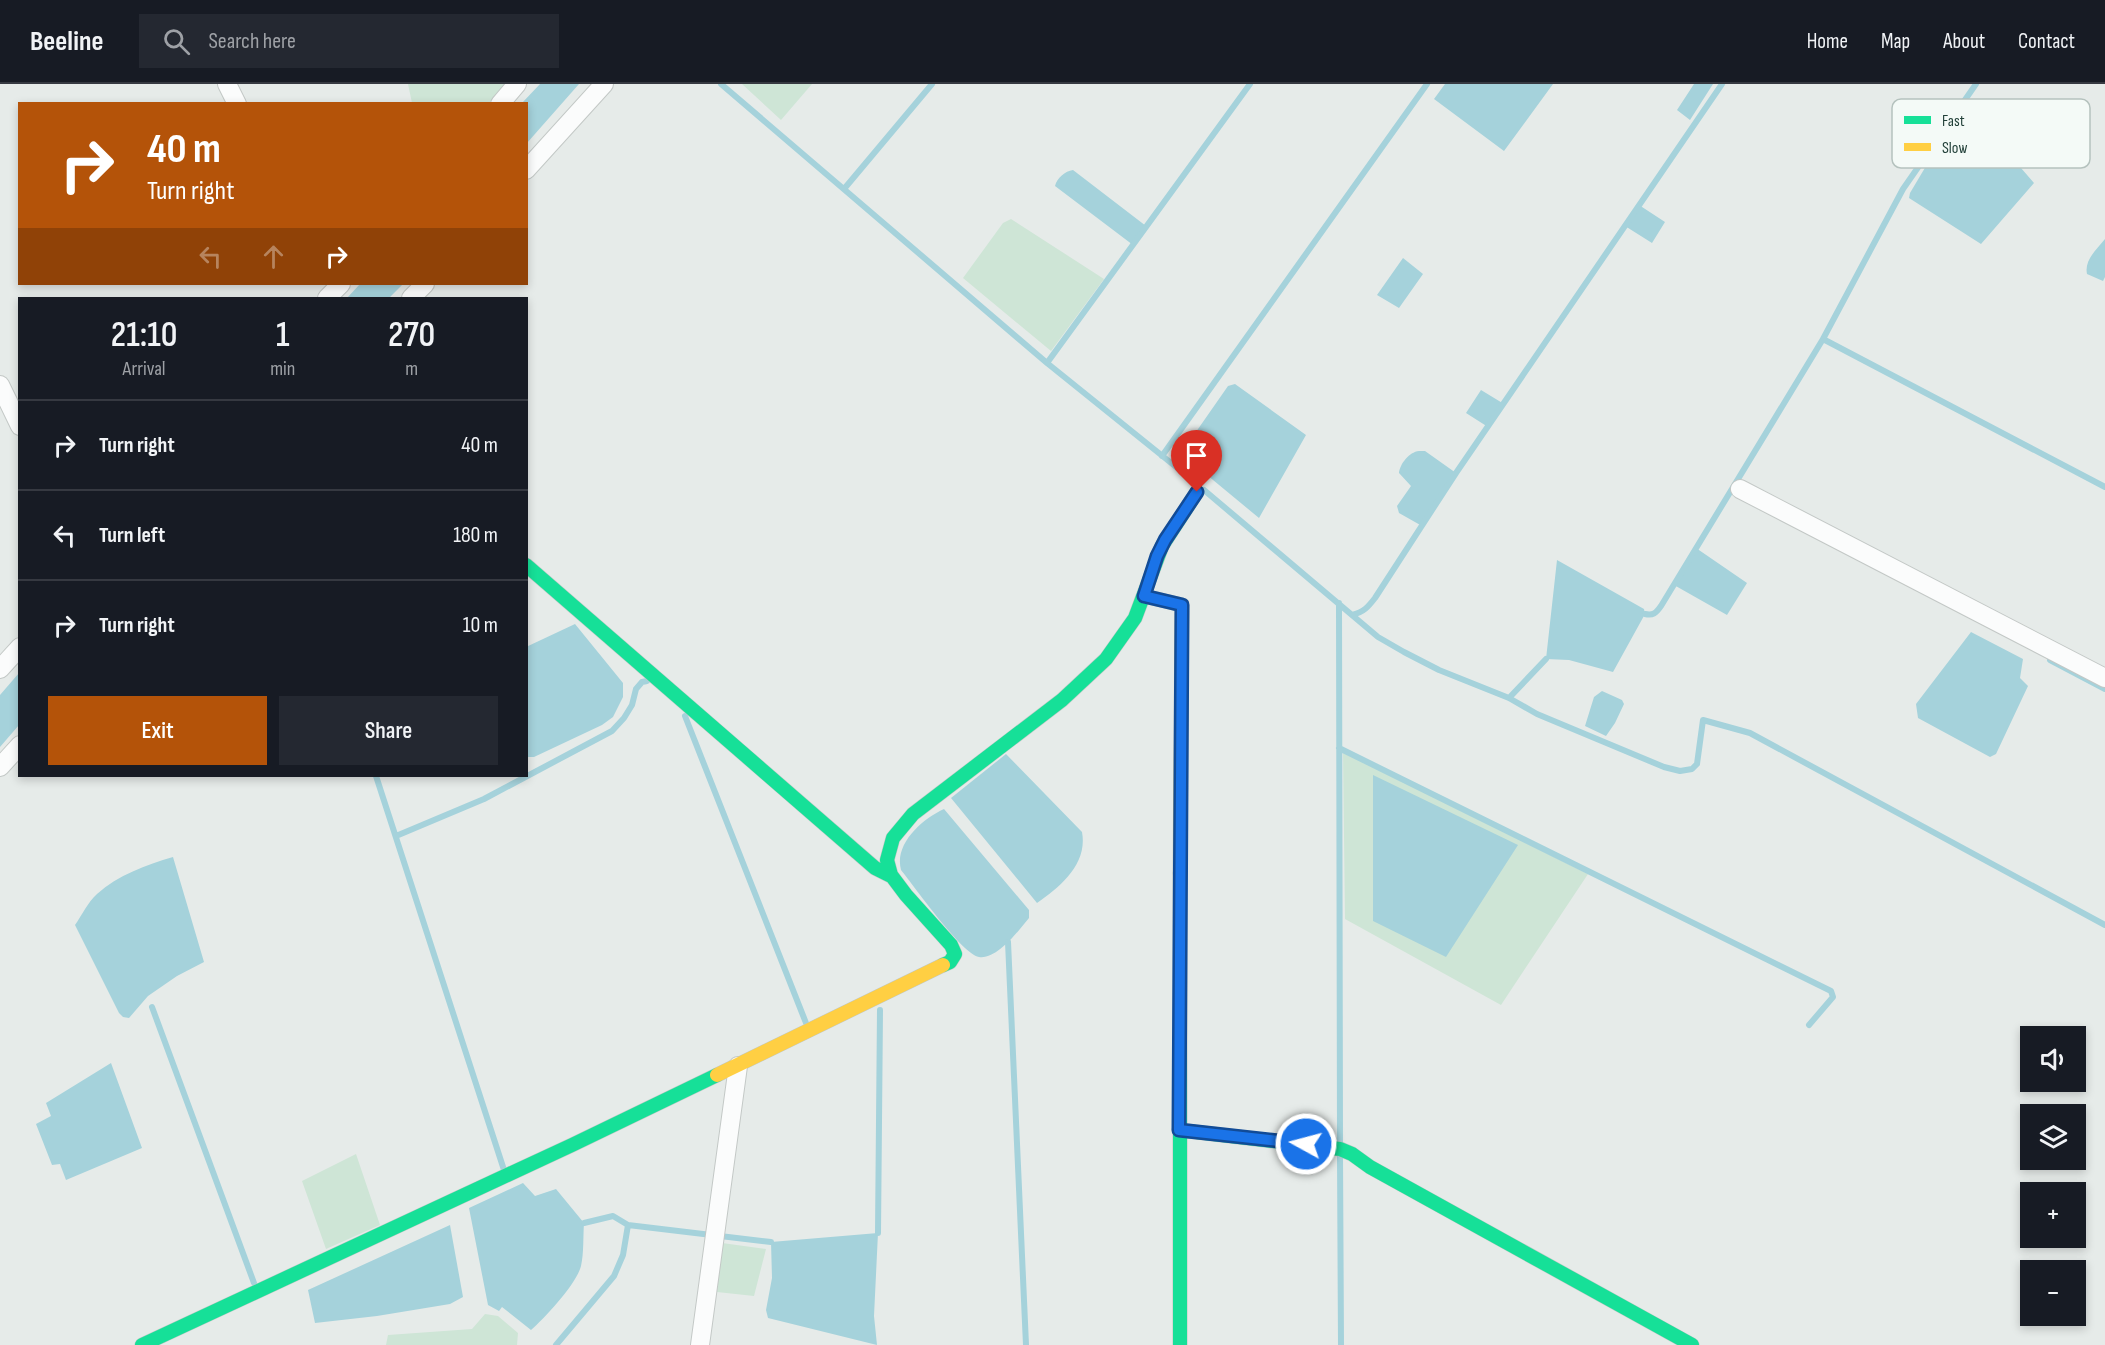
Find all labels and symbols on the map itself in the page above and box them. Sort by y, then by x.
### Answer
legend [1892,99,2090,168]
text: Fast [1942,112,1965,131]
text: Slow [1942,139,1967,158]
pin [1171,430,1222,492]
position arrow [1274,1112,1338,1176]

